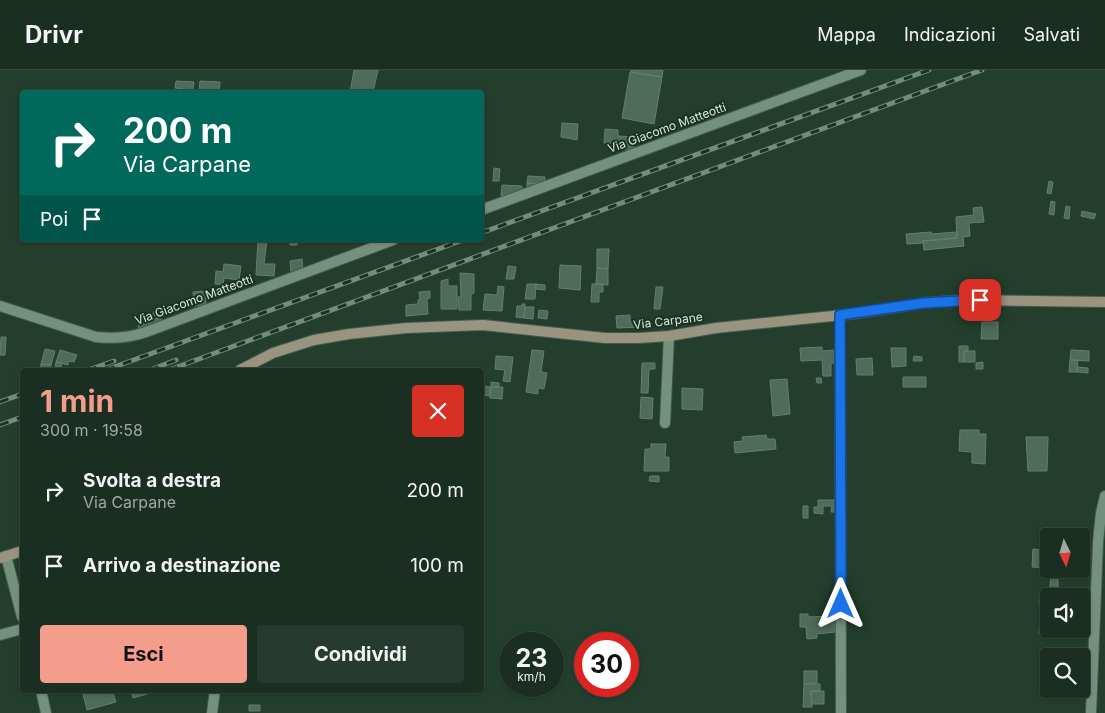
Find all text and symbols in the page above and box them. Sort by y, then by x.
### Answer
text: Drivr [25,20,83,49]
text: Mappa [817,24,876,45]
text: Indicazioni [904,24,996,45]
text: Salvati [1024,24,1080,45]
street label: Via Giacomo Matteotti [606,99,728,156]
text: 200 m [123,109,232,151]
icon: right [40,110,105,175]
text: Via Carpane [123,151,251,177]
icon: arrive [78,205,106,233]
text: Poi [40,208,68,231]
street label: Via Giacomo Matteotti [133,271,255,328]
pin [959,279,1001,321]
icon: arrive [966,286,994,314]
street label: Via Carpane [632,309,703,332]
text: 1 min [40,383,114,419]
button: close [412,385,464,437]
text: 300 m · 19:58 [40,420,143,440]
text: Svolta a destra [83,469,221,492]
icon: right [40,477,68,505]
text: 200 m [406,479,464,502]
text: Via Carpane [83,492,176,512]
north arrow [1040,528,1090,578]
map controls [1040,528,1090,698]
icon: arrive [40,552,68,580]
text: Arrivo a destinazione [83,554,281,577]
text: 100 m [410,554,464,577]
position arrow [814,577,866,629]
button: sound [1040,588,1090,638]
button: Esci [40,625,247,683]
button: Condividi [257,625,464,683]
speed limit sign: 30 [574,632,639,697]
text: 23 [516,643,547,673]
button: search [1040,648,1090,698]
text: km/h [517,669,546,684]

